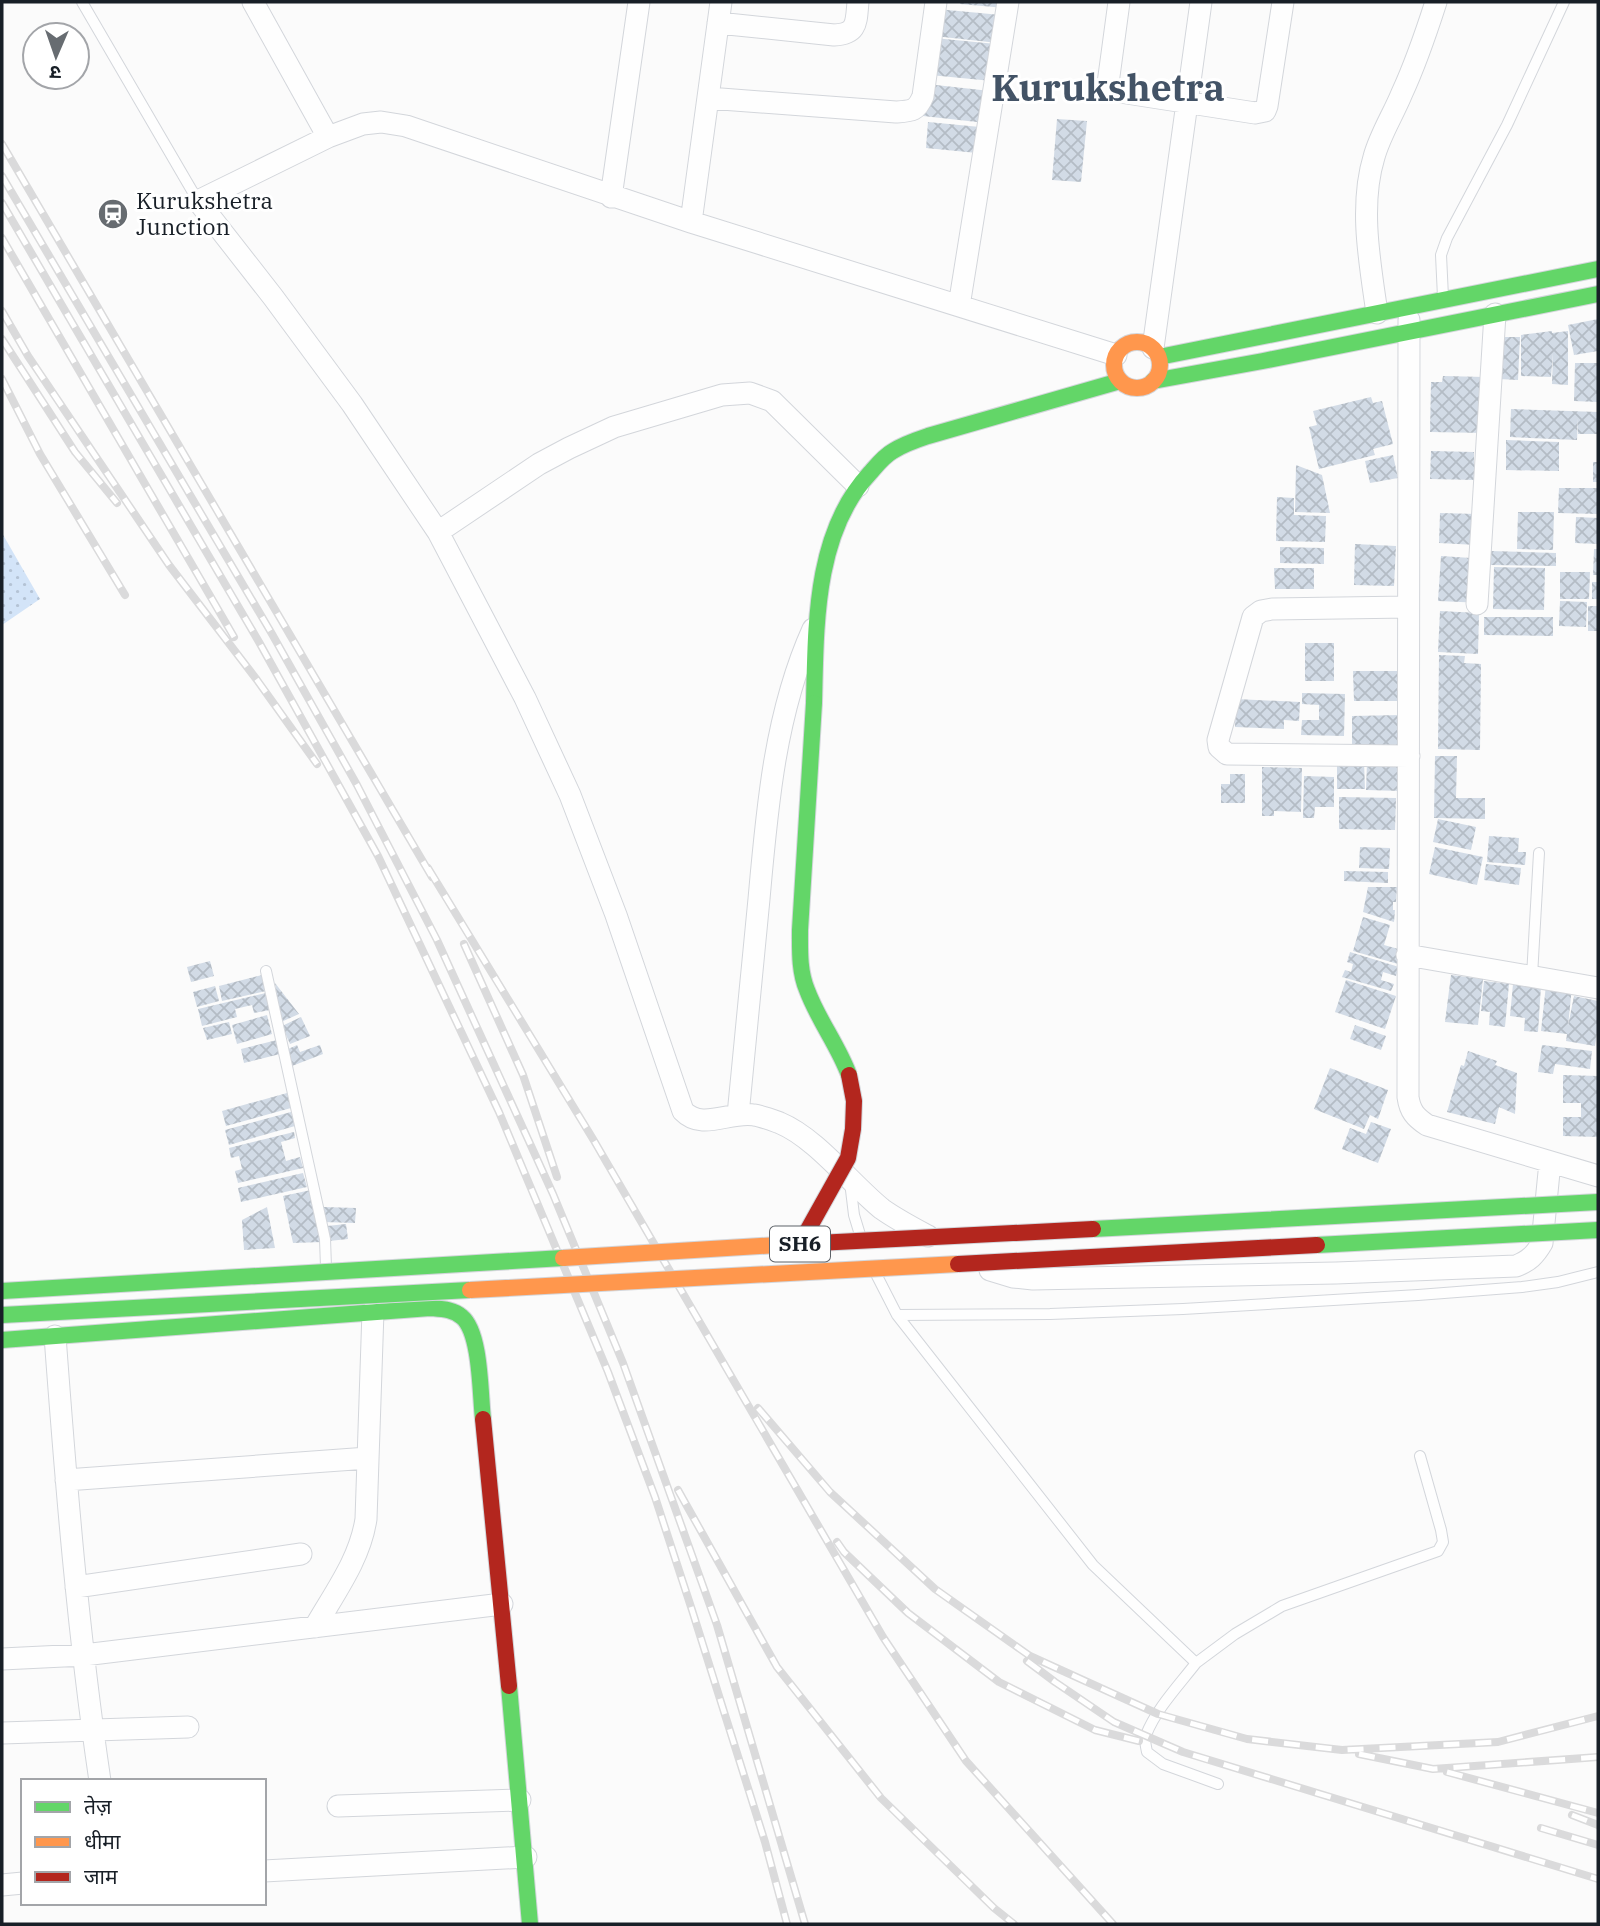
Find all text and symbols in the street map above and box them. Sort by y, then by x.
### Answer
north arrow [21,21,91,91]
text: उ [49,61,61,85]
district label: Kurukshetra [991,63,1225,111]
place label: Kurukshetra Junction [136,185,273,241]
station icon: Kurukshetra Junction [96,197,130,231]
road number: SH6 [770,1226,830,1262]
legend [21,1779,266,1905]
text: तेज़ [84,1792,112,1820]
text: धीमा [84,1827,121,1855]
text: जाम [84,1862,118,1890]

